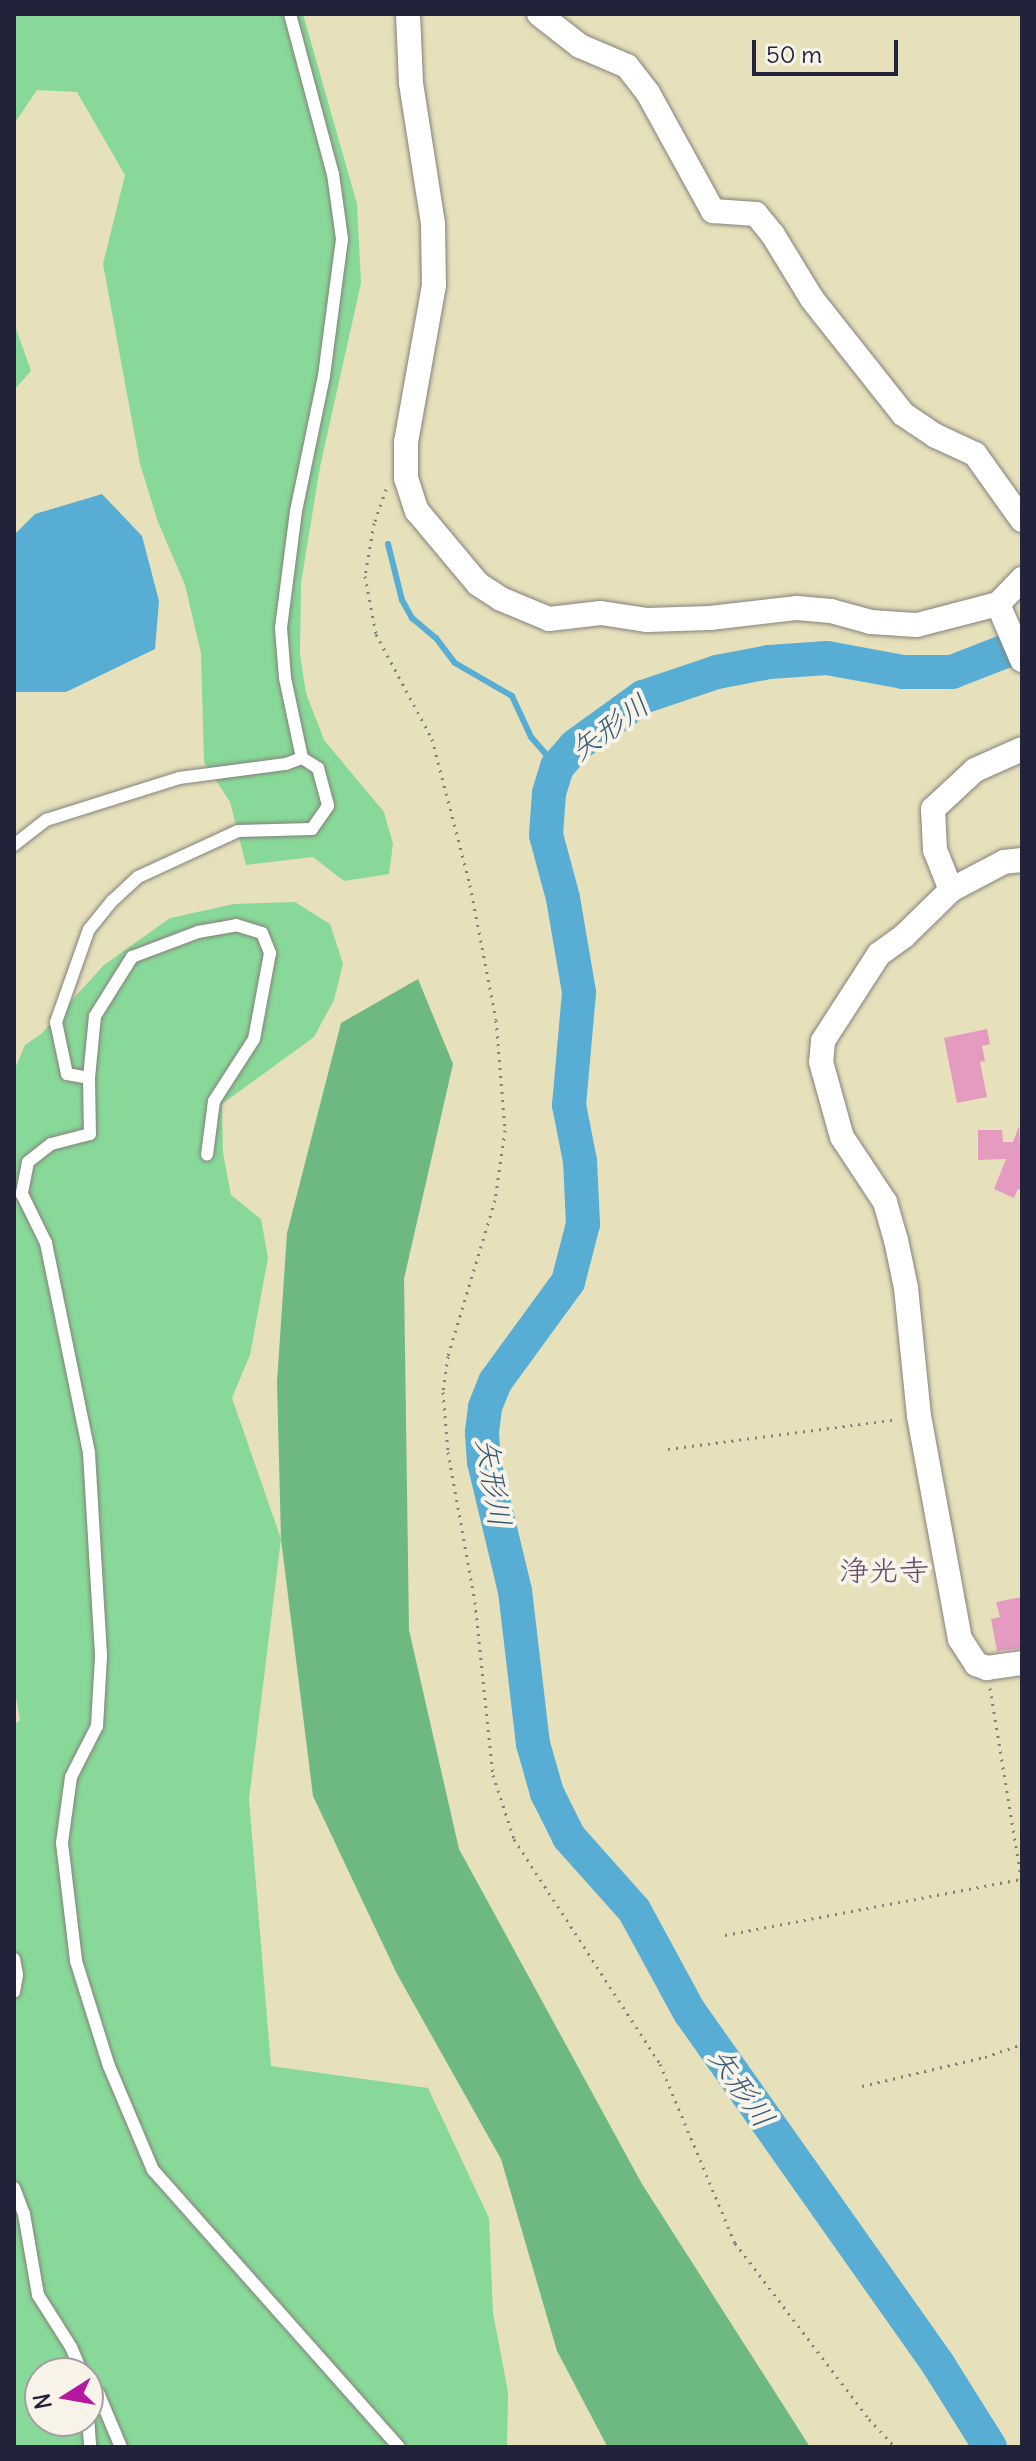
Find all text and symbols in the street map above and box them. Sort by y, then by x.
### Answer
scale bar [756,24,902,74]
text: 50 m [766,39,822,69]
water label: 矢形川 [562,686,656,768]
water label: 矢形川 [469,1435,519,1529]
district label: 浄光寺 [839,1552,929,1588]
water label: 矢形川 [701,2040,783,2134]
north arrow [24,2357,104,2437]
text: N [27,2391,58,2411]

